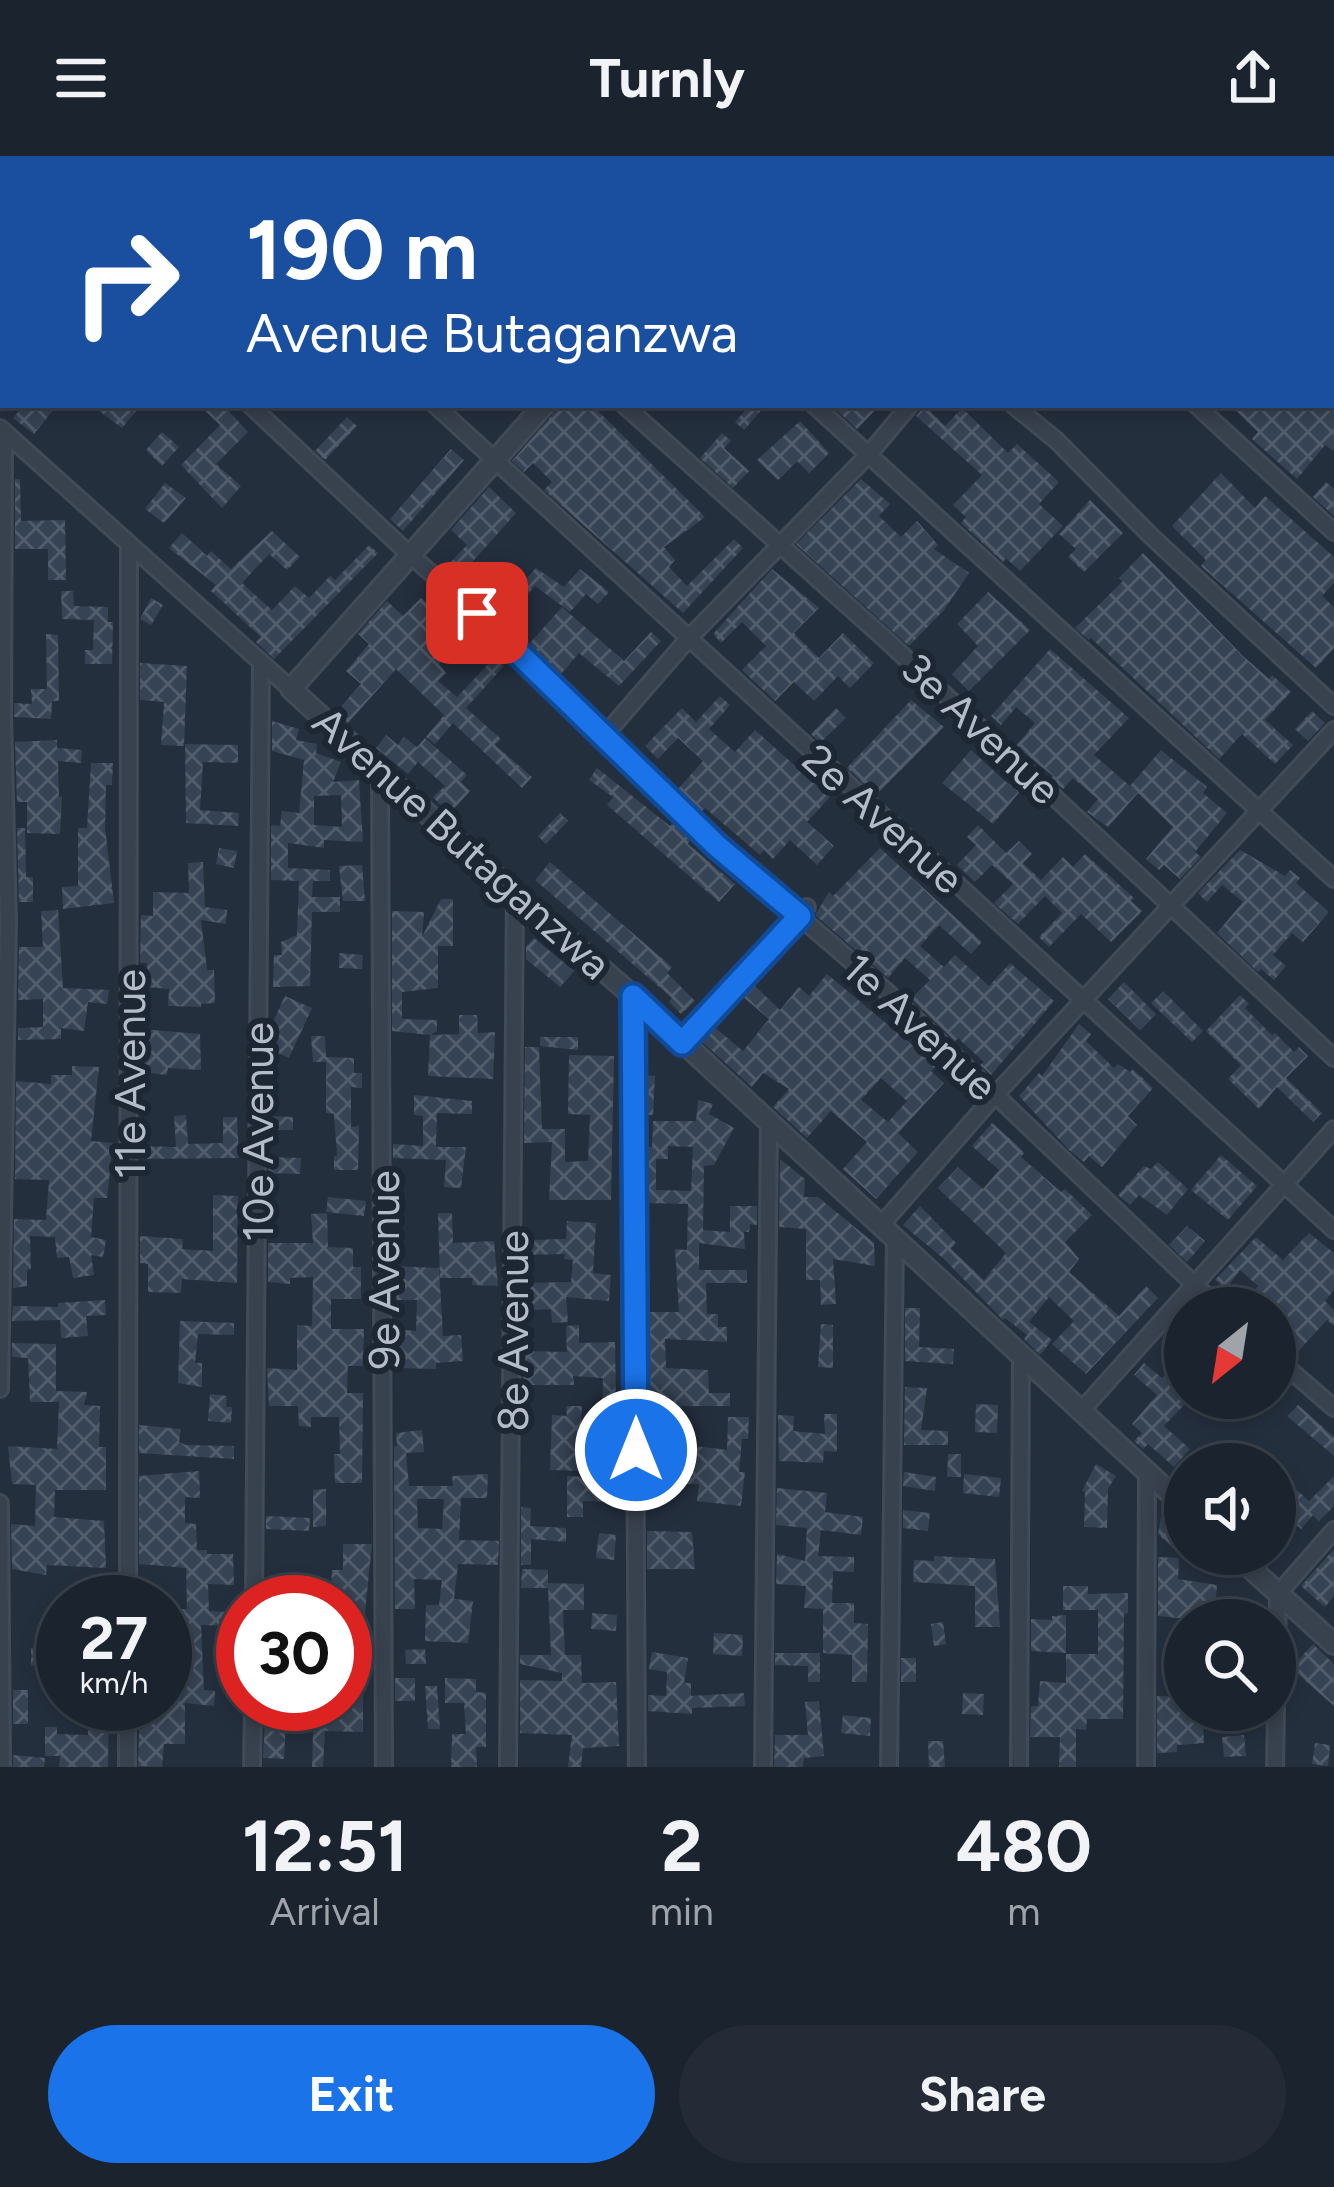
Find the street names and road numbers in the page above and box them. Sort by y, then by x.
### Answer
street label: 3e Avenue [891,643,1071,815]
street label: Avenue Butaganzwa [303,696,621,990]
street label: 2e Avenue [792,734,974,904]
street label: 1e Avenue [832,943,1008,1111]
street label: 11e Avenue [105,969,156,1179]
street label: 10e Avenue [233,1022,284,1242]
street label: 9e Avenue [359,1170,410,1370]
street label: 8e Avenue [488,1230,539,1432]

